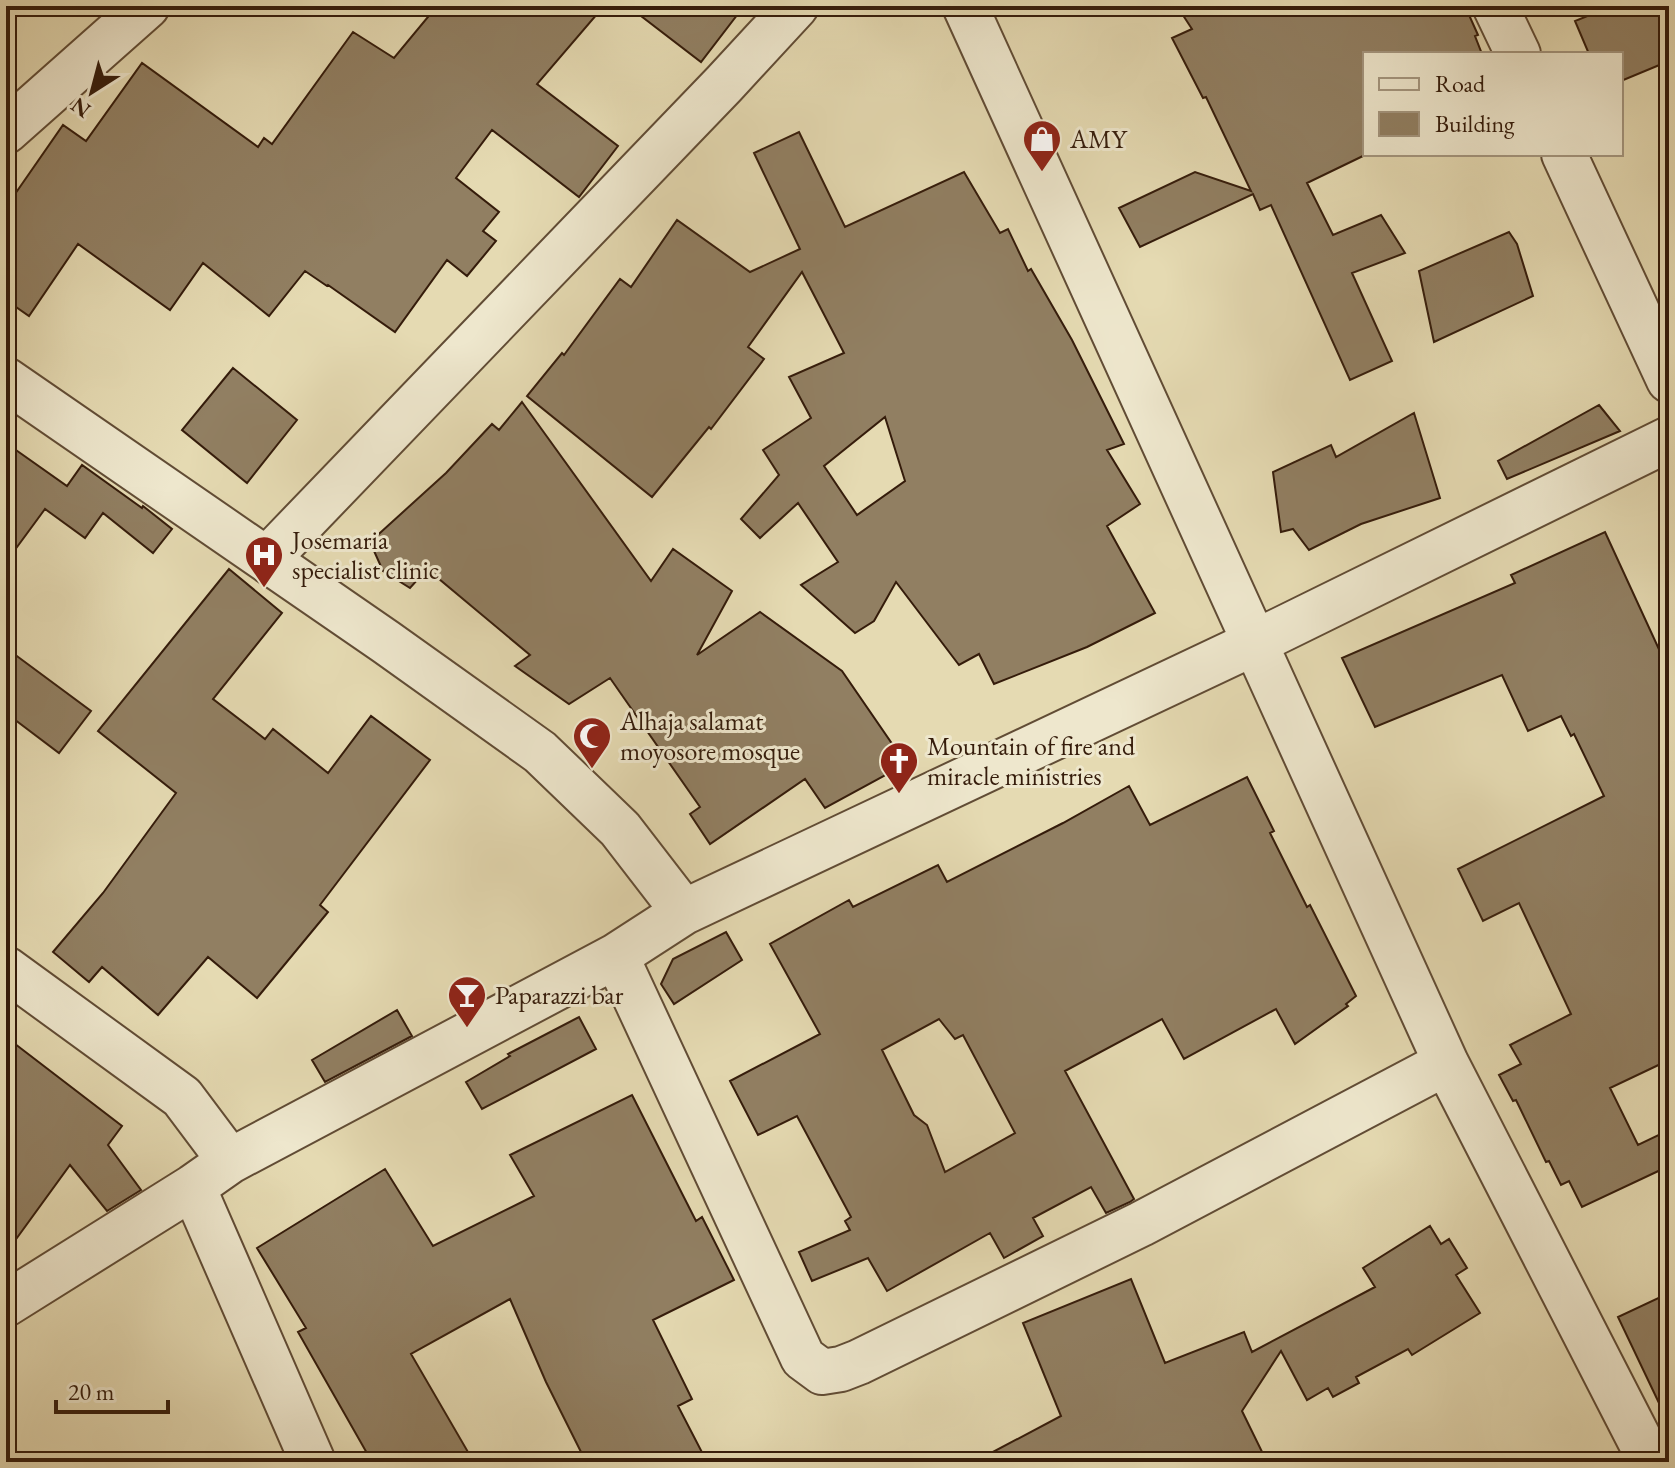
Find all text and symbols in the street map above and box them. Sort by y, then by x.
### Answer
north arrow [52,52,132,132]
legend [1363,52,1623,156]
text: Road [1435,68,1486,99]
text: N [65,91,96,125]
text: Building [1435,108,1515,139]
shop icon: AMY [1021,118,1063,173]
place label: AMY [1069,122,1128,156]
place label: Josemaria specialist clinic [290,523,439,587]
hospital icon: Josemaria specialist clinic [243,534,285,589]
place label: Alhaja salamat moyosore mosque [619,704,800,768]
mosque icon: Alhaja salamat moyosore mosque [571,715,613,770]
place label: Mountain of fire and miracle ministries [927,729,1136,793]
church icon: Mountain of fire and miracle ministries [878,740,920,795]
bar icon: Paparazzi bar [446,974,488,1029]
place label: Paparazzi bar [495,978,624,1012]
scale bar [56,1364,168,1414]
text: 20 m [68,1376,115,1407]

